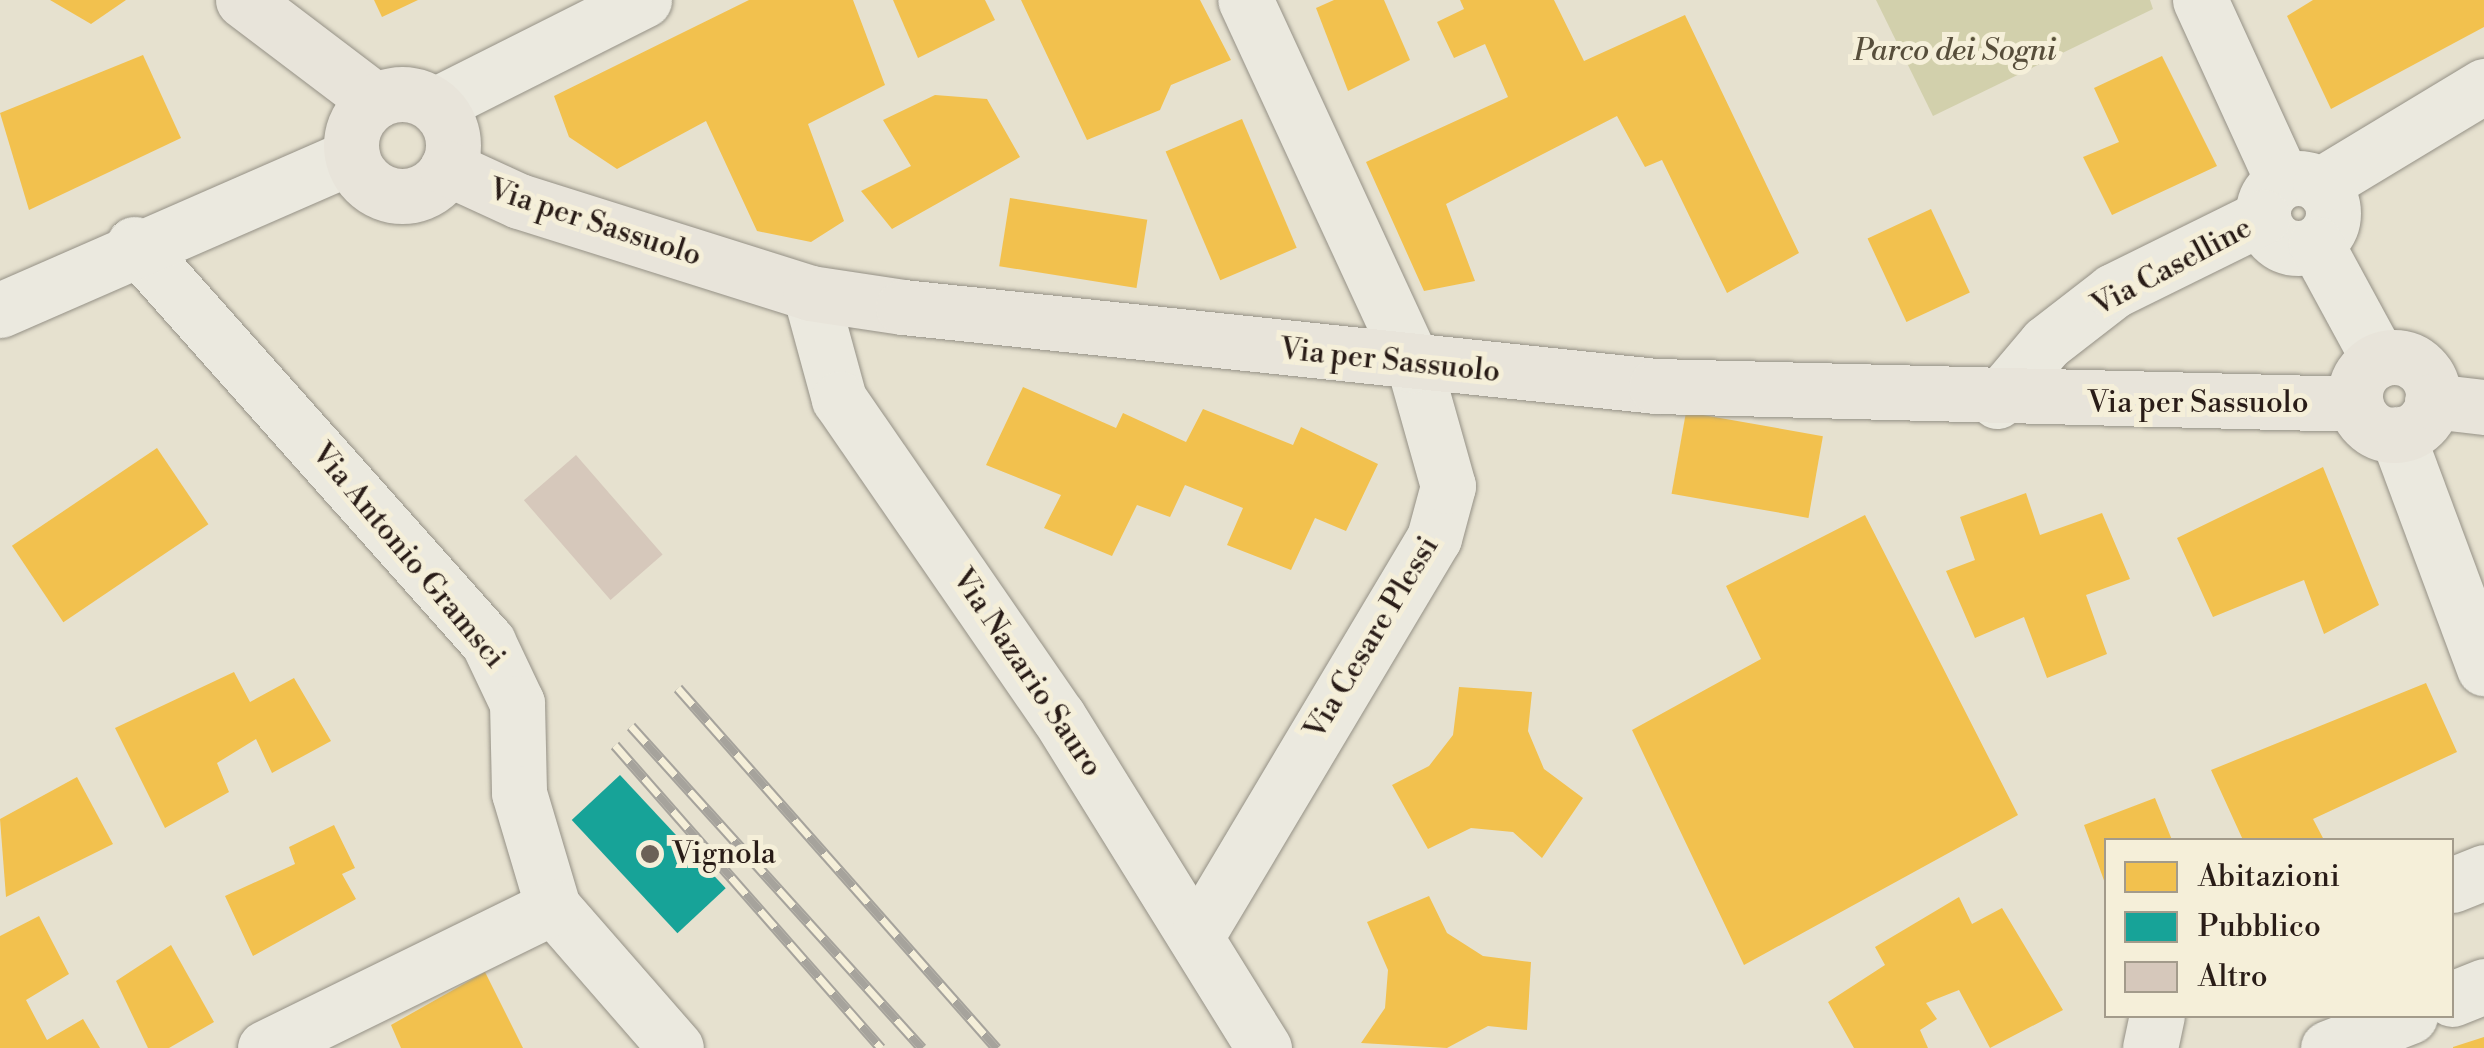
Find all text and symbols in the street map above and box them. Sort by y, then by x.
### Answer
park label: Parco dei Sogni [1854,33,2056,69]
street label: Via per Sassuolo [484,172,706,274]
street label: Via Caselline [2086,210,2258,324]
street label: Via per Sassuolo [1278,332,1502,390]
street label: Via per Sassuolo [2087,385,2309,421]
street label: Via Antonio Gramsci [304,436,512,676]
street label: Via Cesare Plessi [1297,530,1447,746]
street label: Via Nazario Sauro [944,562,1110,784]
place label: Vignola [672,836,776,872]
legend [2104,838,2454,1018]
marker: Vignola [637,841,663,867]
text: Abitazioni [2198,858,2340,896]
text: Pubblico [2198,908,2321,946]
text: Altro [2198,958,2268,996]

